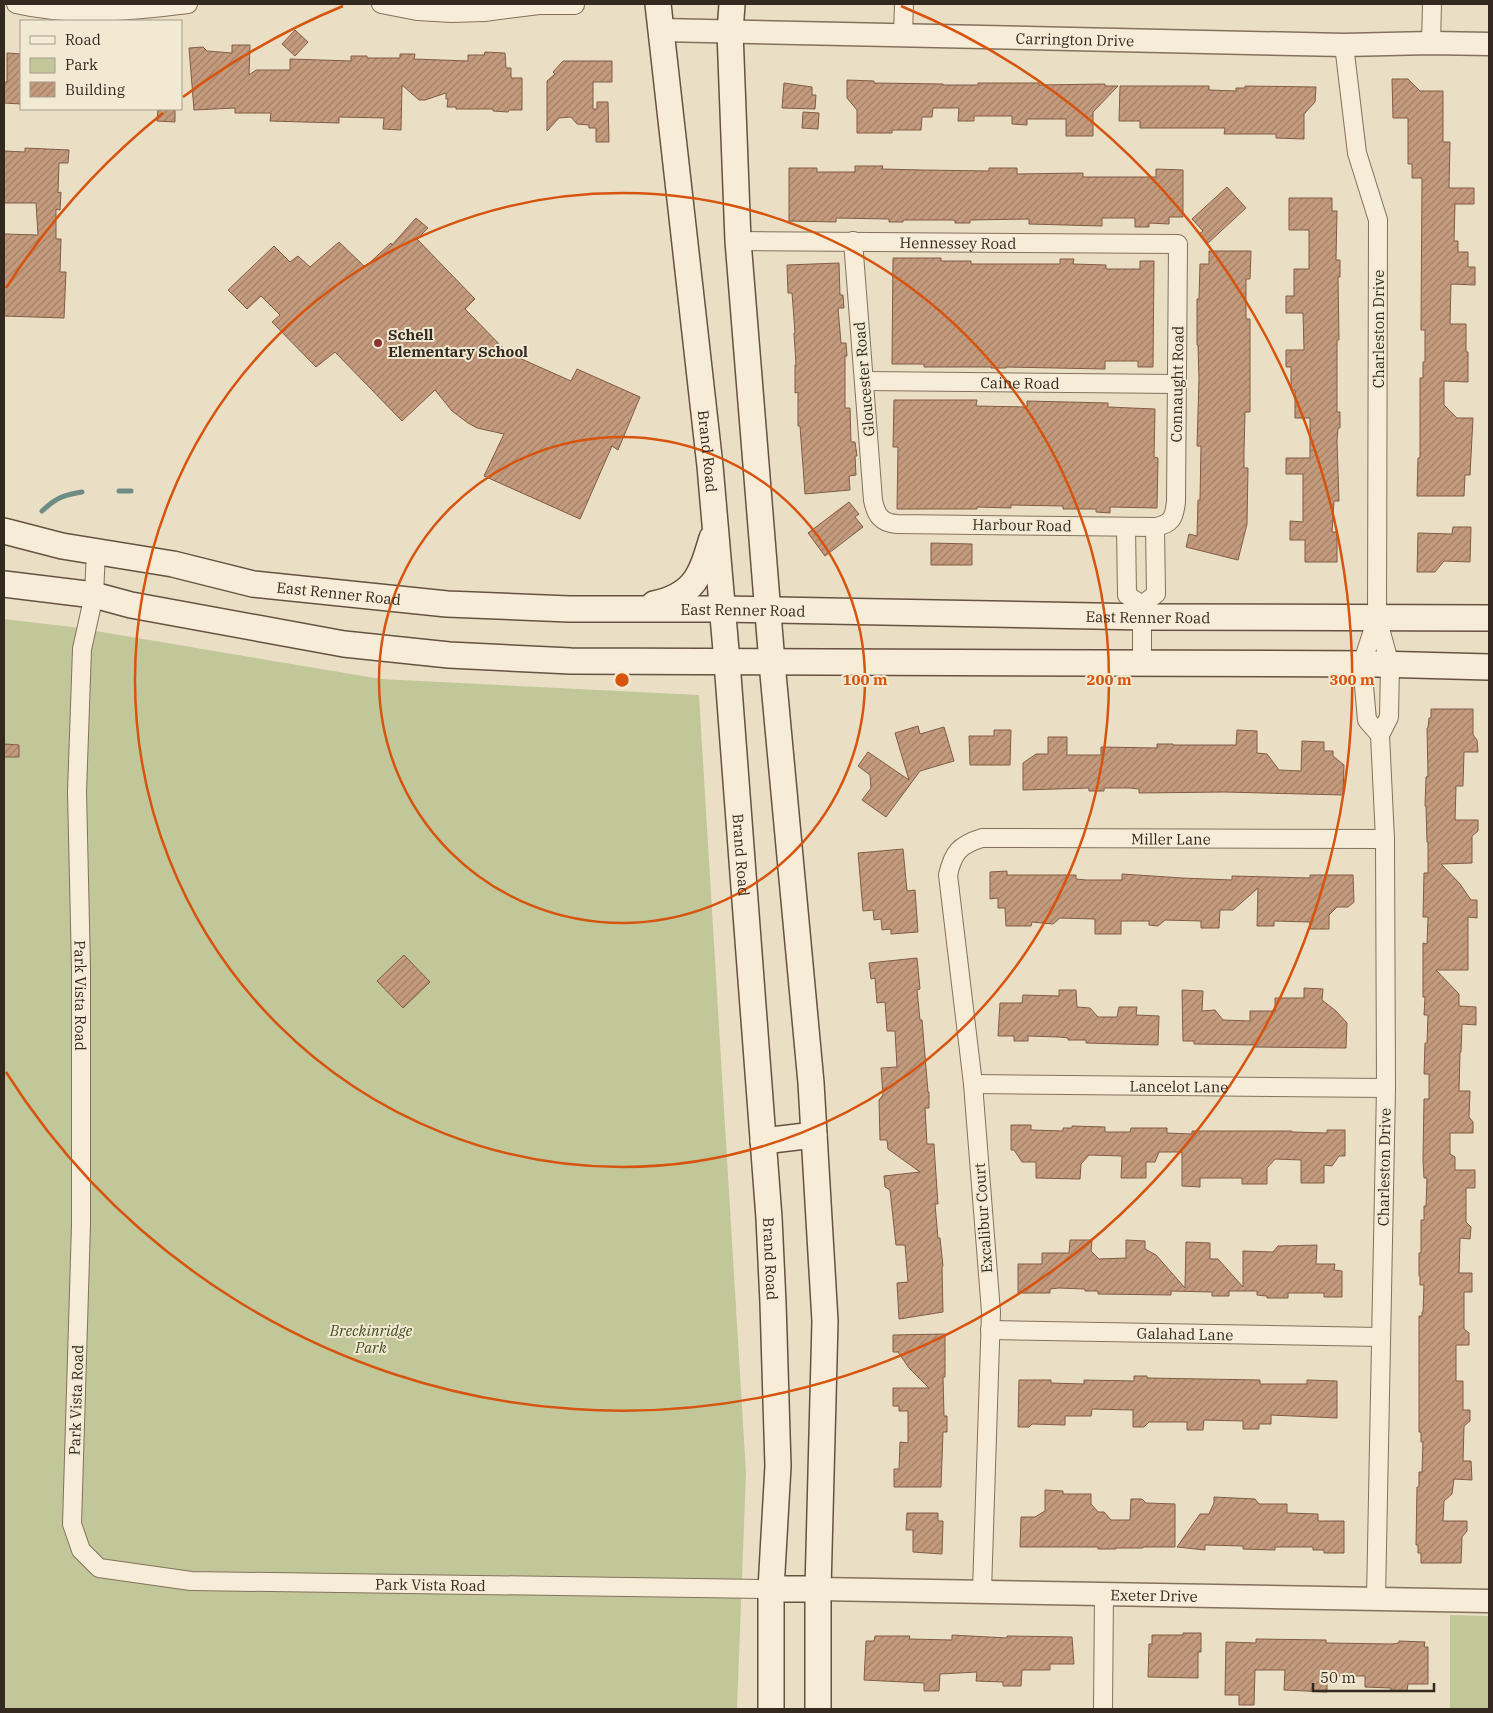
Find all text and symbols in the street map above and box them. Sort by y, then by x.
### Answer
legend [20,20,182,110]
street label: Carrington Drive [1016,28,1134,50]
text: Road [65,30,101,49]
text: Park [65,55,98,74]
text: Building [65,80,125,99]
street label: Hennessey Road [899,233,1017,252]
street label: Charleston Drive [1369,270,1388,388]
street label: Gloucester Road [850,321,878,437]
place label: Schell Elementary School [388,325,528,361]
street label: Connaught Road [1166,325,1188,443]
marker: Schell Elementary School [372,337,384,349]
street label: Caine Road [980,373,1060,392]
street label: Brand Road [694,409,722,493]
street label: Harbour Road [972,515,1072,535]
street label: East Renner Road [276,577,402,609]
street label: East Renner Road [681,600,806,620]
street label: East Renner Road [1085,606,1210,627]
text: 100 m [842,670,888,689]
text: 200 m [1086,670,1132,689]
text: 300 m [1329,670,1375,689]
centre of rings [613,671,631,689]
street label: Brand Road [729,813,754,897]
street label: Miller Lane [1131,829,1211,848]
street label: Park Vista Road [71,940,91,1051]
street label: Lancelot Lane [1129,1076,1229,1096]
street label: Charleston Drive [1373,1108,1395,1226]
street label: Excalibur Court [970,1162,996,1274]
street label: Brand Road [759,1217,782,1301]
park label: Breckinridge Park [329,1321,413,1357]
street label: Galahad Lane [1136,1323,1234,1344]
street label: Park Vista Road [65,1344,87,1456]
street label: Park Vista Road [375,1574,486,1595]
street label: Exeter Drive [1110,1585,1198,1605]
scale bar [1313,1660,1434,1692]
text: 50 m [1320,1668,1356,1687]

